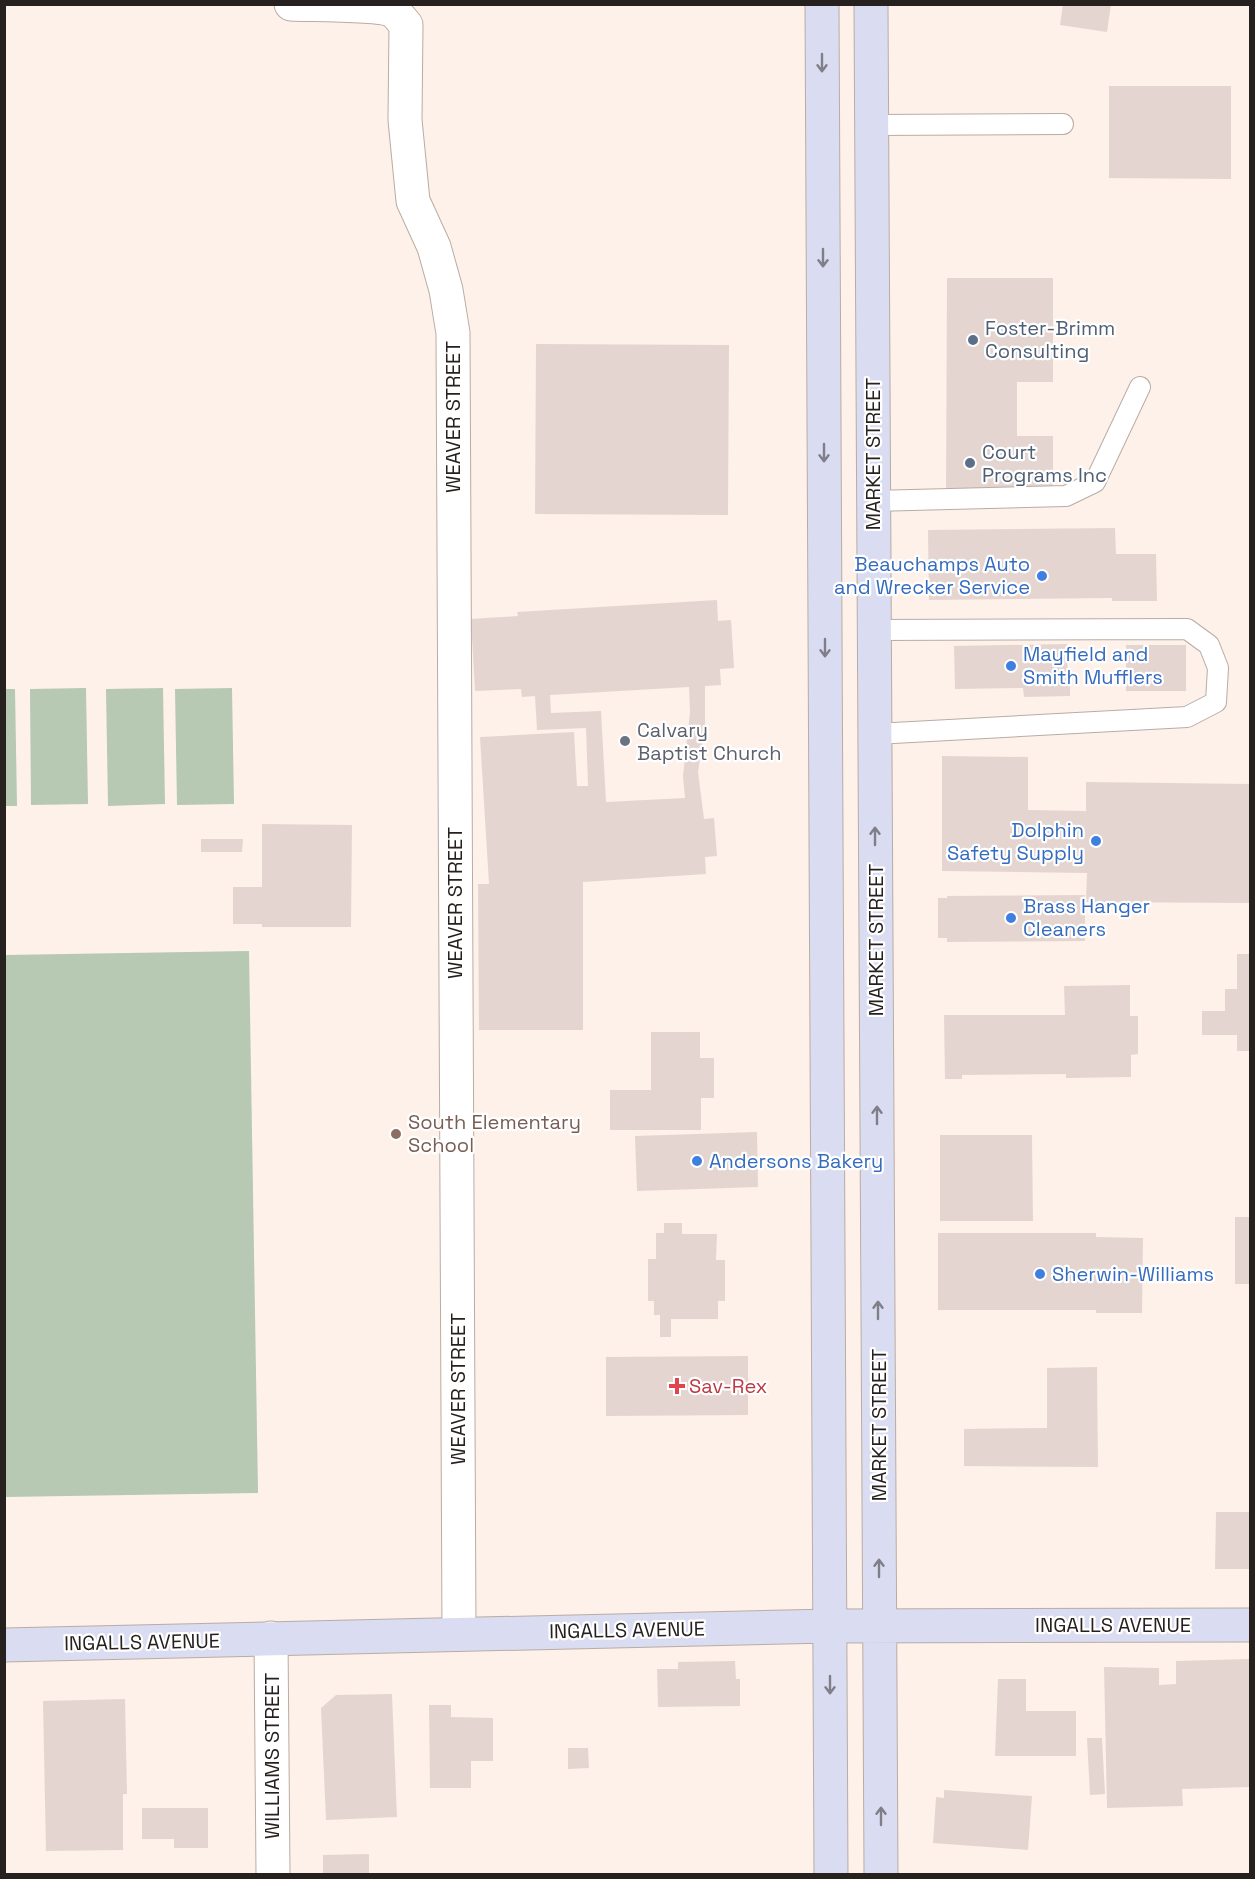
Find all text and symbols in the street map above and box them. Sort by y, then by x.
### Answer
one-way arrow [816,52,828,72]
one-way arrow [817,247,829,267]
place label: Foster-Brimm Consulting [985,315,1115,364]
marker: Foster-Brimm Consulting [966,333,980,347]
street label: WEAVER STREET [440,341,466,493]
street label: MARKET STREET [860,377,886,530]
place label: Court Programs Inc [982,439,1107,488]
one-way arrow [818,442,830,462]
marker: Court Programs Inc [963,456,977,470]
place label: Beauchamps Auto and Wrecker Service [834,551,1030,600]
marker: Beauchamps Auto and Wrecker Service [1035,569,1049,583]
one-way arrow [819,637,831,657]
place label: Mayfield and Smith Mufflers [1023,641,1163,690]
marker: Mayfield and Smith Mufflers [1004,659,1018,673]
place label: Calvary Baptist Church [637,717,782,766]
marker: Calvary Baptist Church [618,734,632,748]
place label: Dolphin Safety Supply [947,817,1084,866]
one-way arrow [869,826,881,846]
street label: WEAVER STREET [442,827,468,979]
marker: Dolphin Safety Supply [1089,834,1103,848]
street label: MARKET STREET [863,863,889,1016]
place label: Brass Hanger Cleaners [1023,893,1150,942]
marker: Brass Hanger Cleaners [1004,911,1018,925]
one-way arrow [871,1105,883,1125]
place label: South Elementary School [408,1109,581,1158]
marker: South Elementary School [389,1127,403,1141]
place label: Andersons Bakery [709,1148,883,1174]
marker: Andersons Bakery [690,1154,704,1168]
place label: Sherwin-Williams [1052,1261,1214,1287]
marker: Sherwin-Williams [1033,1267,1047,1281]
one-way arrow [872,1300,884,1320]
street label: WEAVER STREET [445,1313,471,1465]
street label: MARKET STREET [866,1348,892,1501]
place label: Sav-Rex [689,1373,767,1399]
marker: Sav-Rex [670,1379,684,1393]
one-way arrow [873,1558,885,1578]
street label: INGALLS AVENUE [1035,1612,1191,1638]
street label: INGALLS AVENUE [549,1616,705,1644]
street label: INGALLS AVENUE [64,1628,220,1656]
street label: WILLIAMS STREET [259,1672,285,1839]
one-way arrow [824,1674,836,1694]
one-way arrow [875,1807,887,1827]

